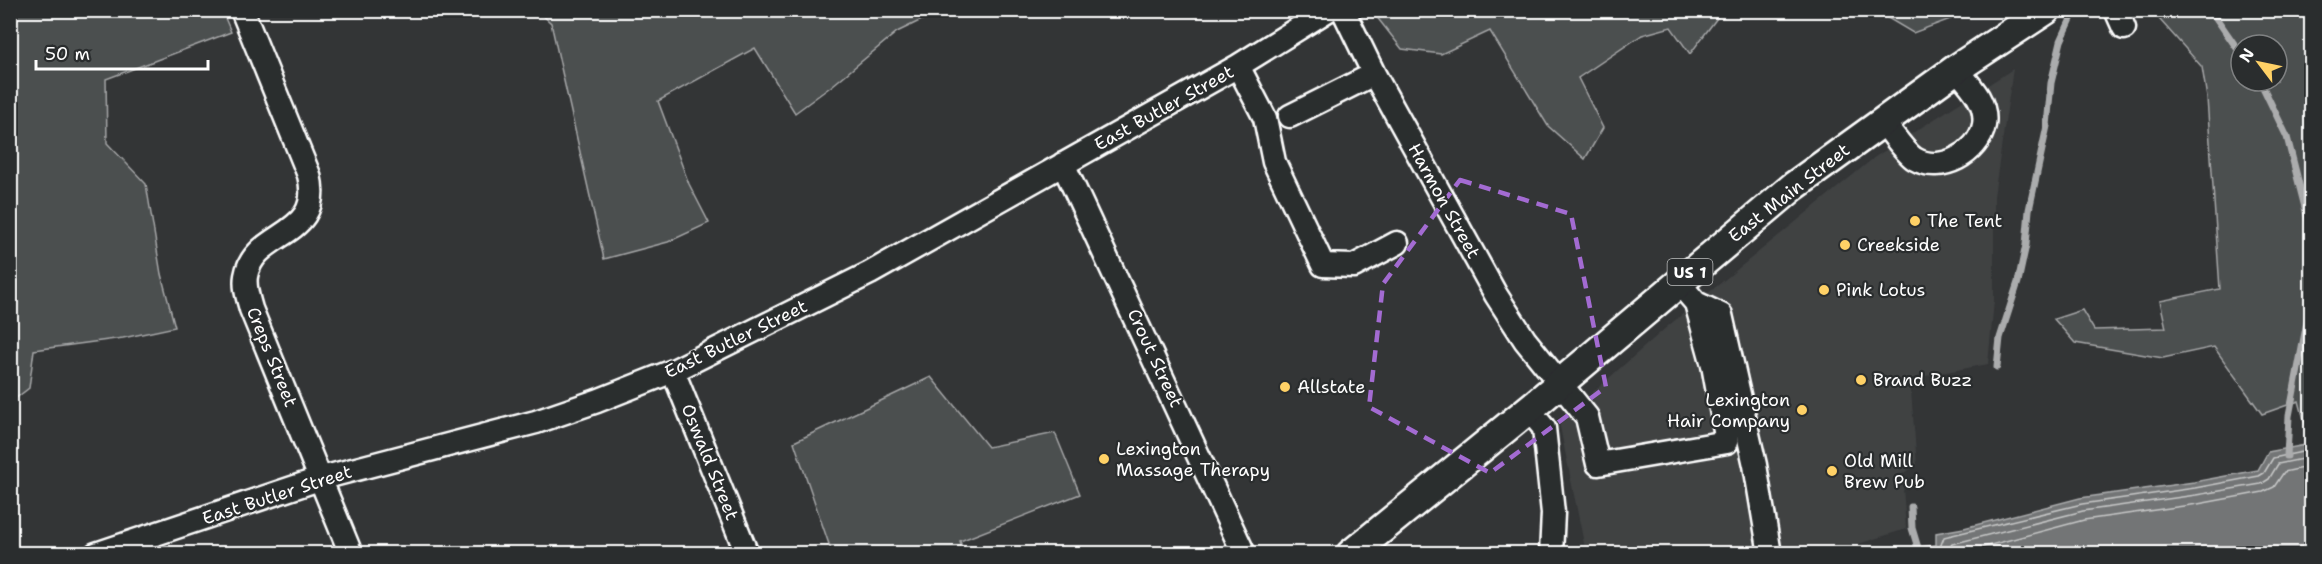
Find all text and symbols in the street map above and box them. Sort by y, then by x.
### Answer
scale bar [36,33,208,71]
north arrow [2229,33,2289,93]
text: 50 m [45,42,90,66]
text: N [2234,44,2259,66]
street label: East Butler Street [1090,60,1238,156]
street label: East Main Street [1723,138,1855,248]
street label: Harmon Street [1402,139,1486,263]
place label: The Tent [1927,209,2003,233]
marker: The Tent [1908,214,1922,228]
place label: Creekside [1857,233,1940,257]
marker: Creekside [1838,238,1852,252]
road number: US 1 [1668,259,1712,285]
place label: Pink Lotus [1836,278,1925,302]
marker: Pink Lotus [1817,283,1831,297]
street label: East Butler Street [661,294,811,384]
street label: Creps Street [241,303,303,411]
street label: Crout Street [1122,305,1188,411]
place label: Brand Buzz [1873,368,1972,392]
marker: Brand Buzz [1854,373,1868,387]
place label: Allstate [1297,375,1365,399]
marker: Allstate [1278,380,1292,394]
place label: Lexington Hair Company [1667,388,1790,433]
street label: Oswald Street [676,400,744,524]
marker: Lexington Hair Company [1795,403,1809,417]
place label: Lexington Massage Therapy [1116,437,1270,482]
place label: Old Mill Brew Pub [1844,449,1925,494]
marker: Lexington Massage Therapy [1097,452,1111,466]
street label: East Butler Street [199,459,355,530]
marker: Old Mill Brew Pub [1825,464,1839,478]

